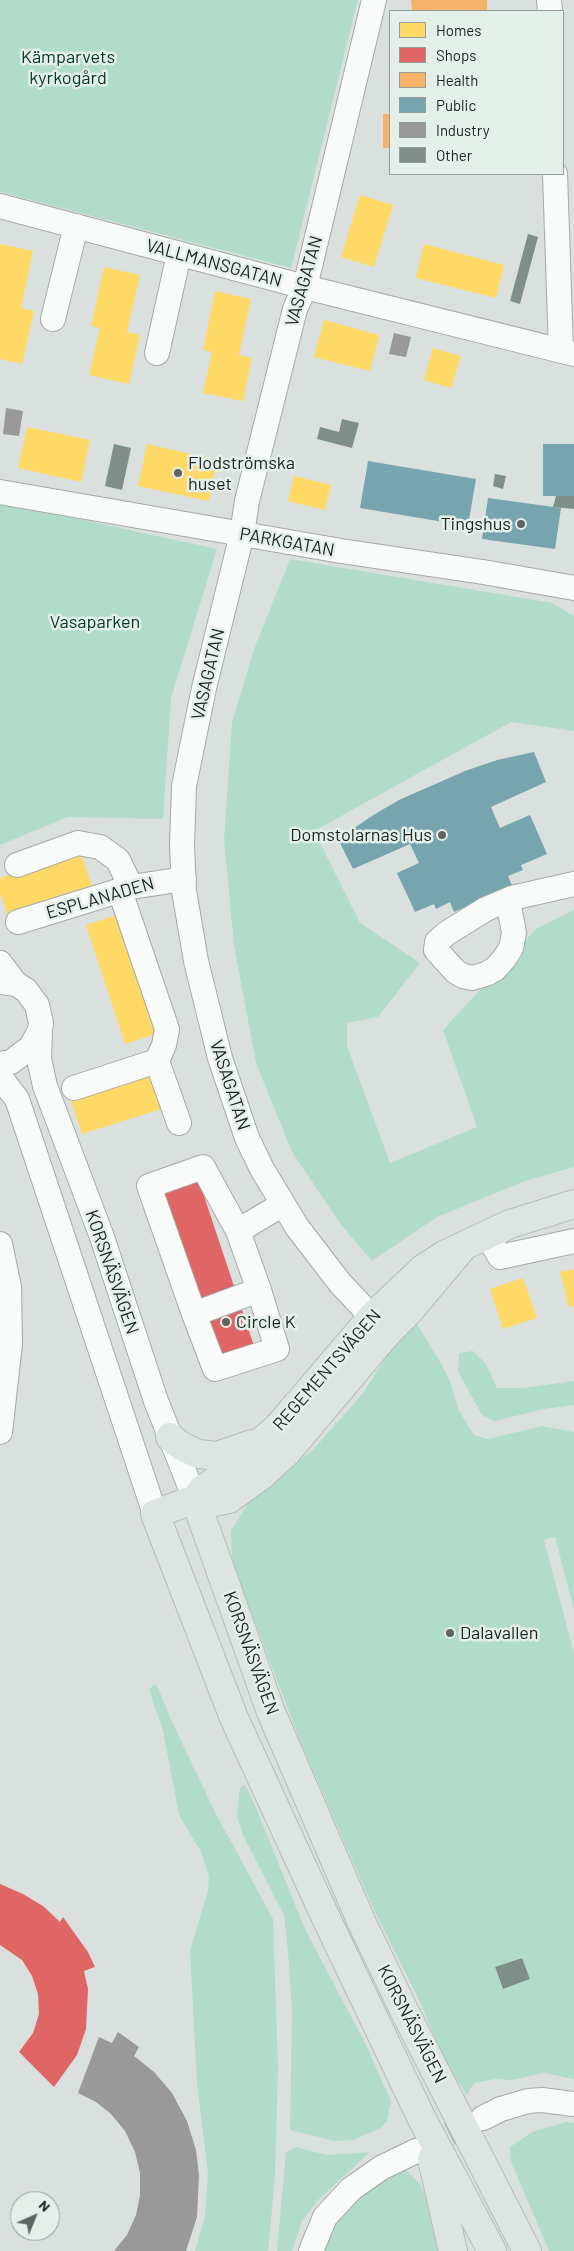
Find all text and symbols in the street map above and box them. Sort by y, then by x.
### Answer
legend [389,10,564,175]
text: Homes [436,21,481,39]
park label: Kämparvets kyrkogård [21,46,115,88]
text: Shops [436,46,476,64]
text: Health [436,71,478,89]
text: Public [436,96,476,114]
text: Industry [436,121,490,139]
text: Other [436,146,472,164]
street label: VASAGATAN [281,233,327,329]
street label: VALLMANSGATAN [144,234,284,292]
place label: Flodströmska huset [188,452,295,494]
marker: Flodströmska huset [172,467,184,479]
place label: Tingshus [441,513,511,535]
marker: Tingshus [515,518,527,530]
street label: PARKGATAN [238,523,336,561]
park label: Vasaparken [50,611,140,633]
street label: VASAGATAN [187,626,229,722]
place label: Domstolarnas Hus [290,824,432,846]
marker: Domstolarnas Hus [436,829,448,841]
street label: ESPLANADEN [44,872,156,924]
street label: VASAGATAN [205,1037,255,1133]
street label: KORSNÄSVÄGEN [81,1207,143,1337]
street label: REGEMENTSVÄGEN [268,1305,386,1435]
place label: Circle K [236,1311,296,1333]
marker: Circle K [220,1316,232,1328]
street label: KORSNÄSVÄGEN [219,1588,283,1718]
place label: Dalavallen [460,1622,539,1644]
marker: Dalavallen [444,1627,456,1639]
street label: KORSNÄSVÄGEN [373,1961,451,2087]
north arrow [10,2191,60,2241]
text: N [36,2196,54,2215]

